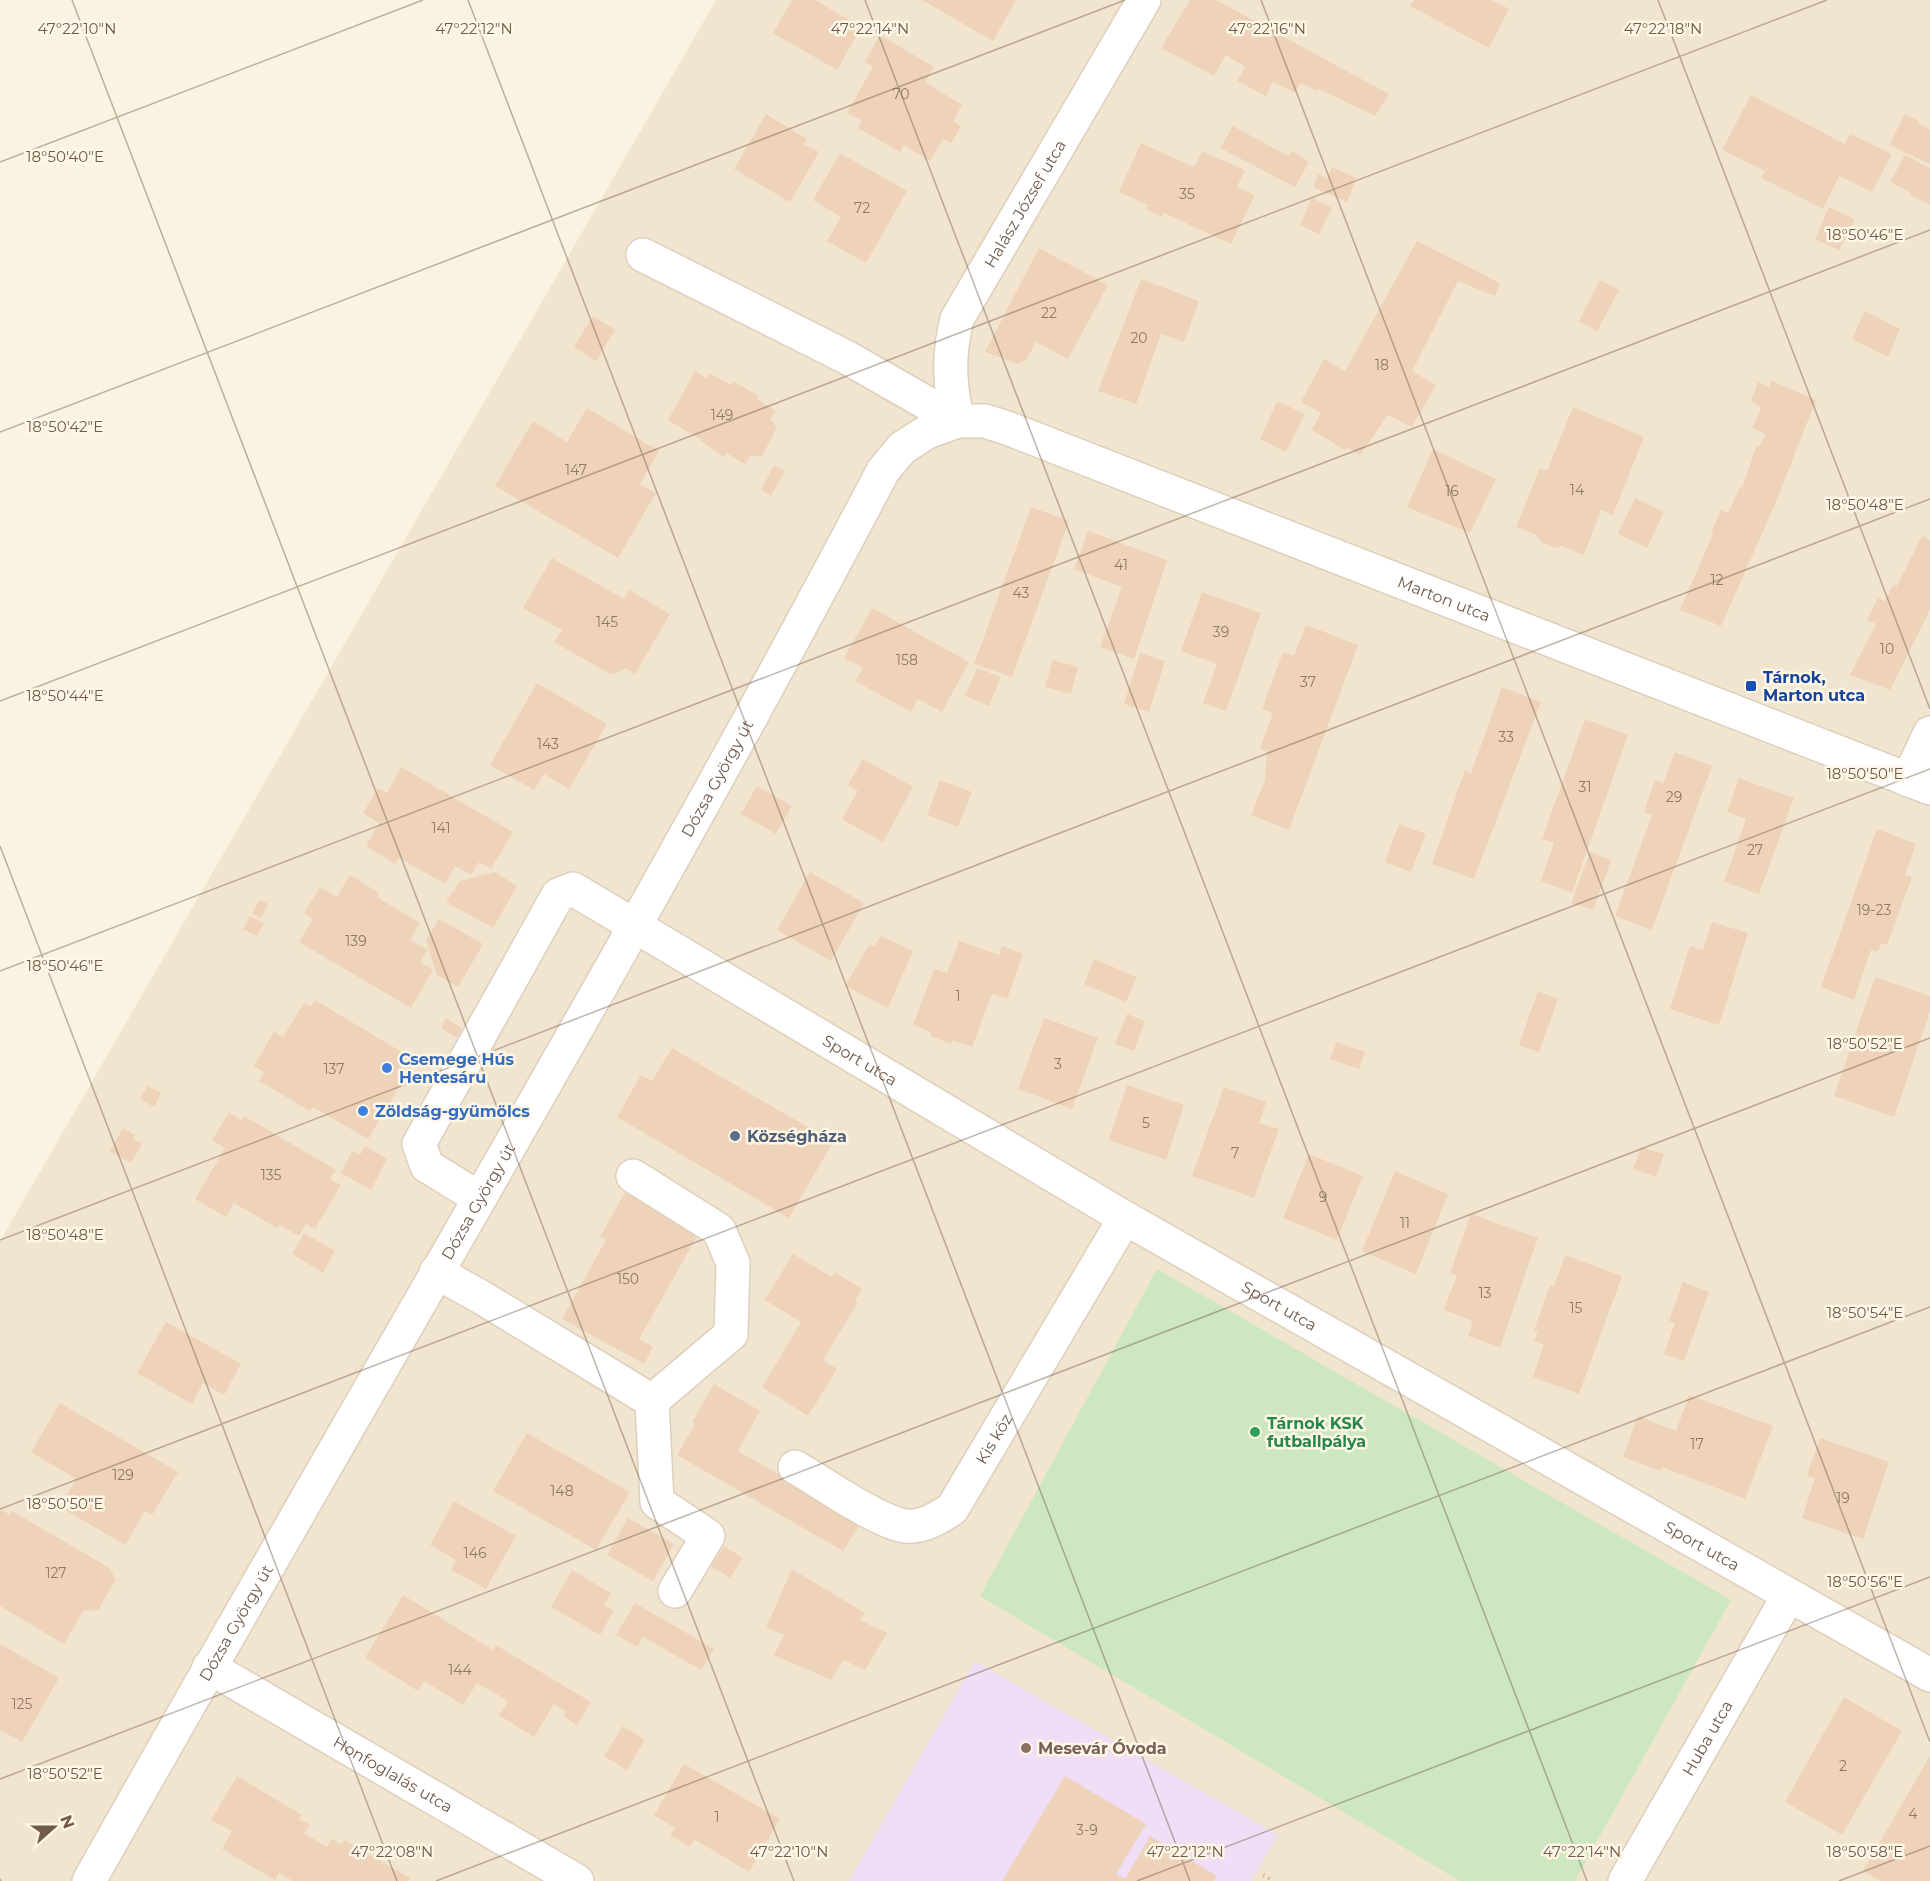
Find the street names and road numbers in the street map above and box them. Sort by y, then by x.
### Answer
street label: Halász József utca [980,136,1070,271]
street label: Marton utca [1395,572,1493,625]
street label: Dózsa György út [677,716,757,840]
street label: Sport utca [819,1031,901,1090]
street label: Dózsa György út [437,1140,519,1263]
street label: Sport utca [1238,1277,1320,1335]
street label: Kis köz [971,1410,1016,1467]
street label: Sport utca [1661,1517,1743,1574]
street label: Dózsa György út [195,1561,277,1684]
street label: Huba utca [1678,1697,1736,1779]
street label: Honfoglalás utca [330,1732,456,1816]

